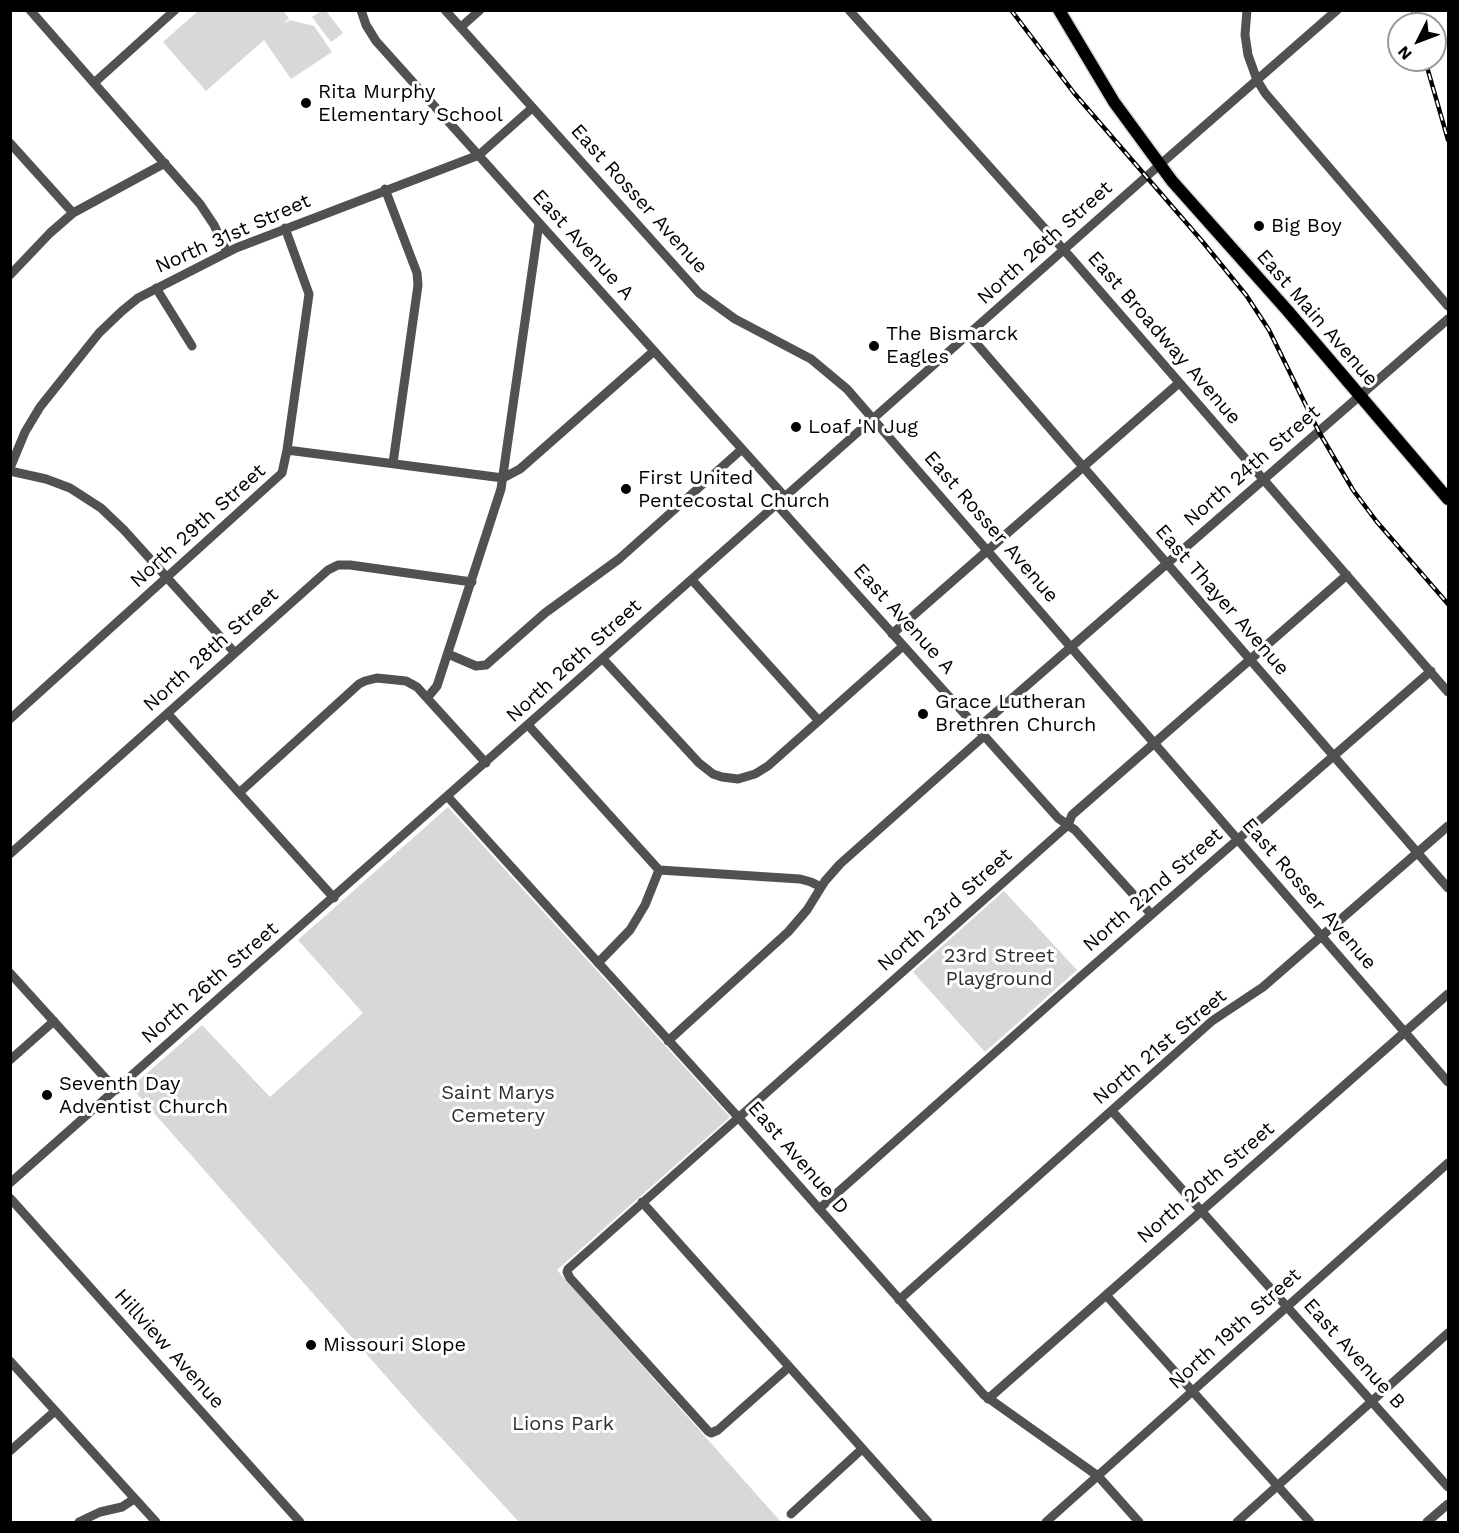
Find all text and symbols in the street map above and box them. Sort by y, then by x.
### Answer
north arrow [1387,12,1447,72]
text: N [1394,42,1416,64]
place label: Rita Murphy Elementary School [318,80,503,127]
marker: Rita Murphy Elementary School [299,96,313,110]
street label: East Rosser Avenue [565,119,713,279]
street label: North 26th Street [973,176,1117,310]
street label: East Avenue A [527,185,639,305]
street label: North 31st Street [152,189,314,279]
place label: Big Boy [1271,214,1342,238]
marker: Big Boy [1252,219,1266,233]
street label: East Main Avenue [1251,245,1383,391]
street label: East Broadway Avenue [1082,246,1246,430]
place label: The Bismarck Eagles [886,322,1018,369]
marker: The Bismarck Eagles [867,339,881,353]
street label: North 24th Street [1179,400,1325,532]
place label: Loaf 'N Jug [808,415,918,439]
marker: Loaf 'N Jug [789,420,803,434]
street label: East Rosser Avenue [919,446,1063,608]
street label: North 29th Street [126,459,270,593]
place label: First United Pentecostal Church [638,466,830,513]
marker: First United Pentecostal Church [619,482,633,496]
street label: East Thayer Avenue [1150,520,1294,680]
street label: East Avenue A [848,559,960,679]
street label: North 28th Street [139,583,283,717]
street label: North 26th Street [502,594,646,728]
place label: Grace Lutheran Brethren Church [935,690,1096,737]
marker: Grace Lutheran Brethren Church [916,707,930,721]
street label: East Rosser Avenue [1237,813,1381,975]
street label: North 22nd Street [1078,823,1228,957]
street label: North 23rd Street [873,843,1017,977]
street label: North 26th Street [137,917,283,1049]
park label: 23rd Street Playground [944,944,1054,991]
street label: North 21st Street [1088,984,1232,1110]
place label: Seventh Day Adventist Church [59,1072,228,1119]
park label: Saint Marys Cemetery [441,1081,555,1128]
marker: Seventh Day Adventist Church [40,1088,54,1102]
street label: East Avenue D [742,1097,854,1219]
street label: North 20th Street [1133,1117,1279,1249]
street label: North 19th Street [1164,1263,1306,1395]
street label: Hillview Avenue [109,1284,229,1414]
street label: East Avenue B [1298,1294,1410,1414]
place label: Missouri Slope [323,1333,466,1357]
marker: Missouri Slope [304,1338,318,1352]
park label: Lions Park [512,1412,614,1436]

